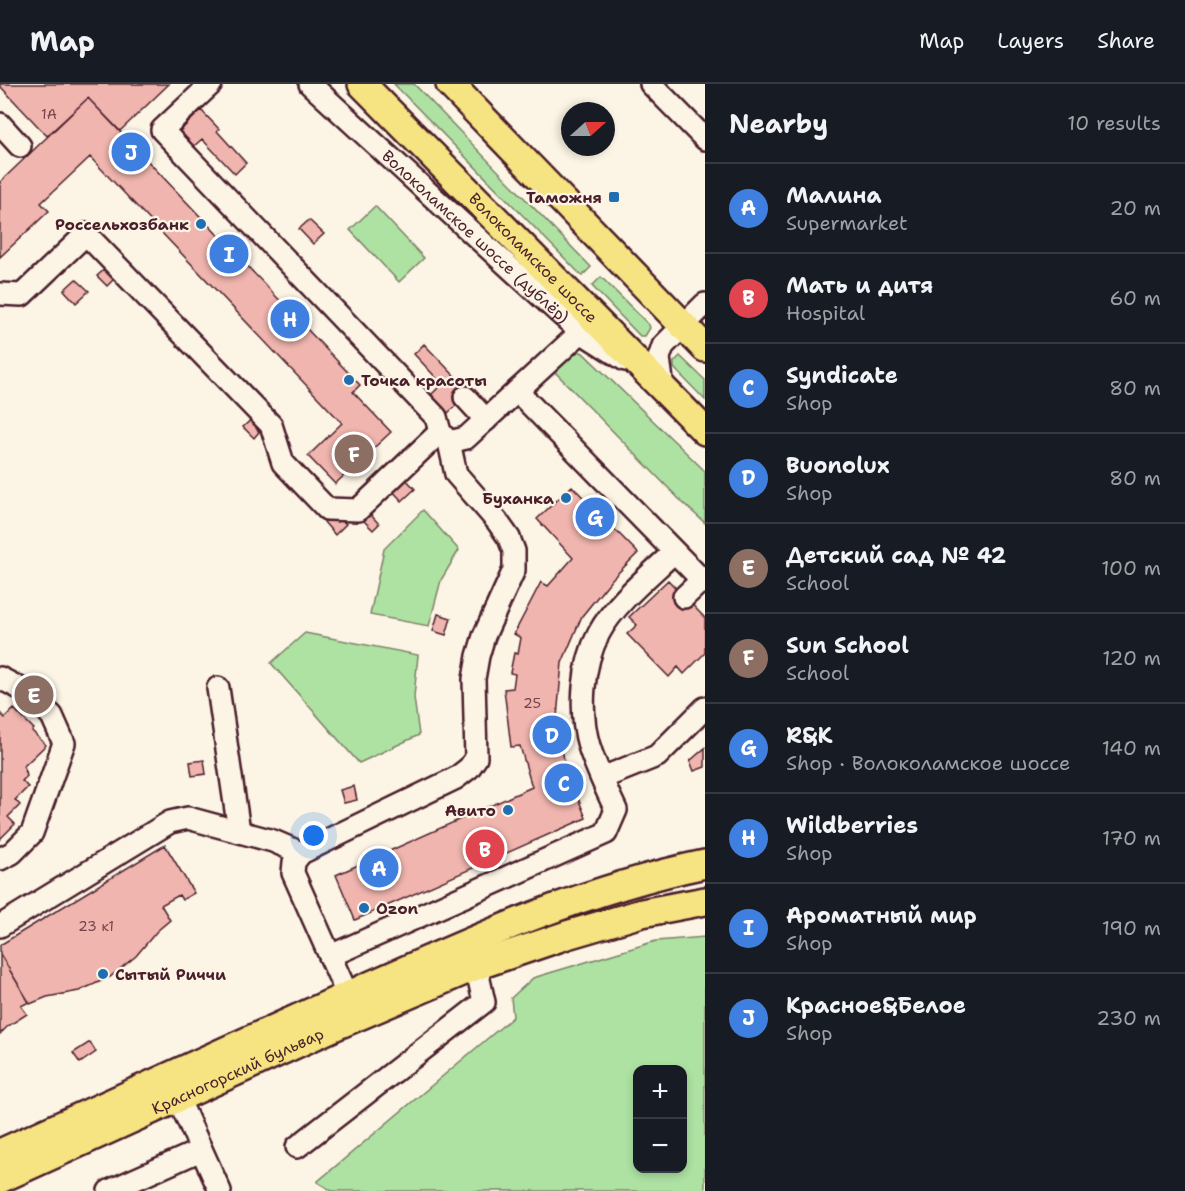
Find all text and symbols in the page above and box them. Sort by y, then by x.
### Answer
text: Map [30,22,95,60]
text: Map [919,27,964,55]
text: Layers [997,27,1064,55]
text: Share [1097,27,1155,55]
north arrow [561,102,615,156]
house number: 1А [41,105,57,123]
text: Nearby [729,106,828,141]
text: 10 results [1067,110,1161,136]
pin: J [112,130,150,174]
street label: Волоколамское шоссе (дублёр) [379,146,573,328]
text: Малина [786,181,882,210]
place label: Таможня [526,187,602,208]
street label: Волоколамское шоссе [465,188,603,326]
marker: Таможня [607,190,621,204]
text: A [741,195,756,221]
text: 20 m [1110,195,1161,221]
text: Supermarket [786,210,908,236]
place label: Россельхозбанк [55,214,189,235]
marker: Россельхозбанк [194,217,208,231]
pin: I [210,232,248,276]
text: Мать и дитя [786,271,933,300]
text: B [742,285,755,311]
text: 60 m [1109,285,1161,311]
pin: H [270,296,310,342]
text: Hospital [786,300,865,326]
text: Syndicate [786,361,898,390]
place label: Точка красоты [361,370,487,391]
marker: Точка красоты [342,373,356,387]
text: C [742,375,755,401]
text: 80 m [1109,375,1161,401]
text: Shop [786,390,833,416]
pin: F [334,432,374,476]
text: Buonolux [786,451,890,480]
text: D [741,465,756,491]
text: 80 m [1109,465,1161,491]
text: Shop [786,480,833,506]
place label: Буханка [482,488,554,509]
marker: Буханка [559,491,573,505]
pin: G [576,494,614,540]
text: Детский сад № 42 [786,541,1006,570]
text: E [742,555,755,581]
text: 100 m [1101,555,1161,581]
text: School [786,570,849,596]
text: Sun School [786,631,909,660]
text: F [743,645,754,671]
text: 120 m [1102,645,1161,671]
text: School [786,660,849,686]
pin: E [15,672,54,718]
house number: 25 [523,694,541,712]
pin: D [532,712,572,758]
text: R&K [786,721,832,750]
text: G [740,735,757,761]
text: 140 m [1102,735,1161,761]
text: Shop · Волоколамское шоссе [786,750,1070,776]
pin: C [544,760,584,806]
place label: Авито [445,800,496,821]
marker: Авито [501,803,515,817]
text: Wildberries [786,811,918,840]
your location [299,821,328,850]
text: H [741,825,756,851]
text: 170 m [1102,825,1161,851]
pin: B [466,826,504,872]
text: Shop [786,840,833,866]
pin: A [360,846,398,890]
place label: Ozon [376,898,419,919]
marker: Ozon [357,901,371,915]
text: Ароматный мир [786,901,977,930]
text: I [743,915,754,941]
text: 190 m [1102,915,1161,941]
house number: 23 к1 [78,917,114,935]
text: Shop [786,930,833,956]
place label: Сытый Риччи [115,964,226,985]
marker: Сытый Риччи [96,967,110,981]
text: Красное&Белое [786,991,966,1020]
text: J [742,1005,755,1031]
text: 230 m [1096,1005,1161,1031]
text: Shop [786,1020,833,1046]
street label: Красногорский бульвар [148,1022,327,1119]
map controls [633,1065,687,1173]
button: + [633,1065,687,1119]
button: − [633,1119,687,1173]

